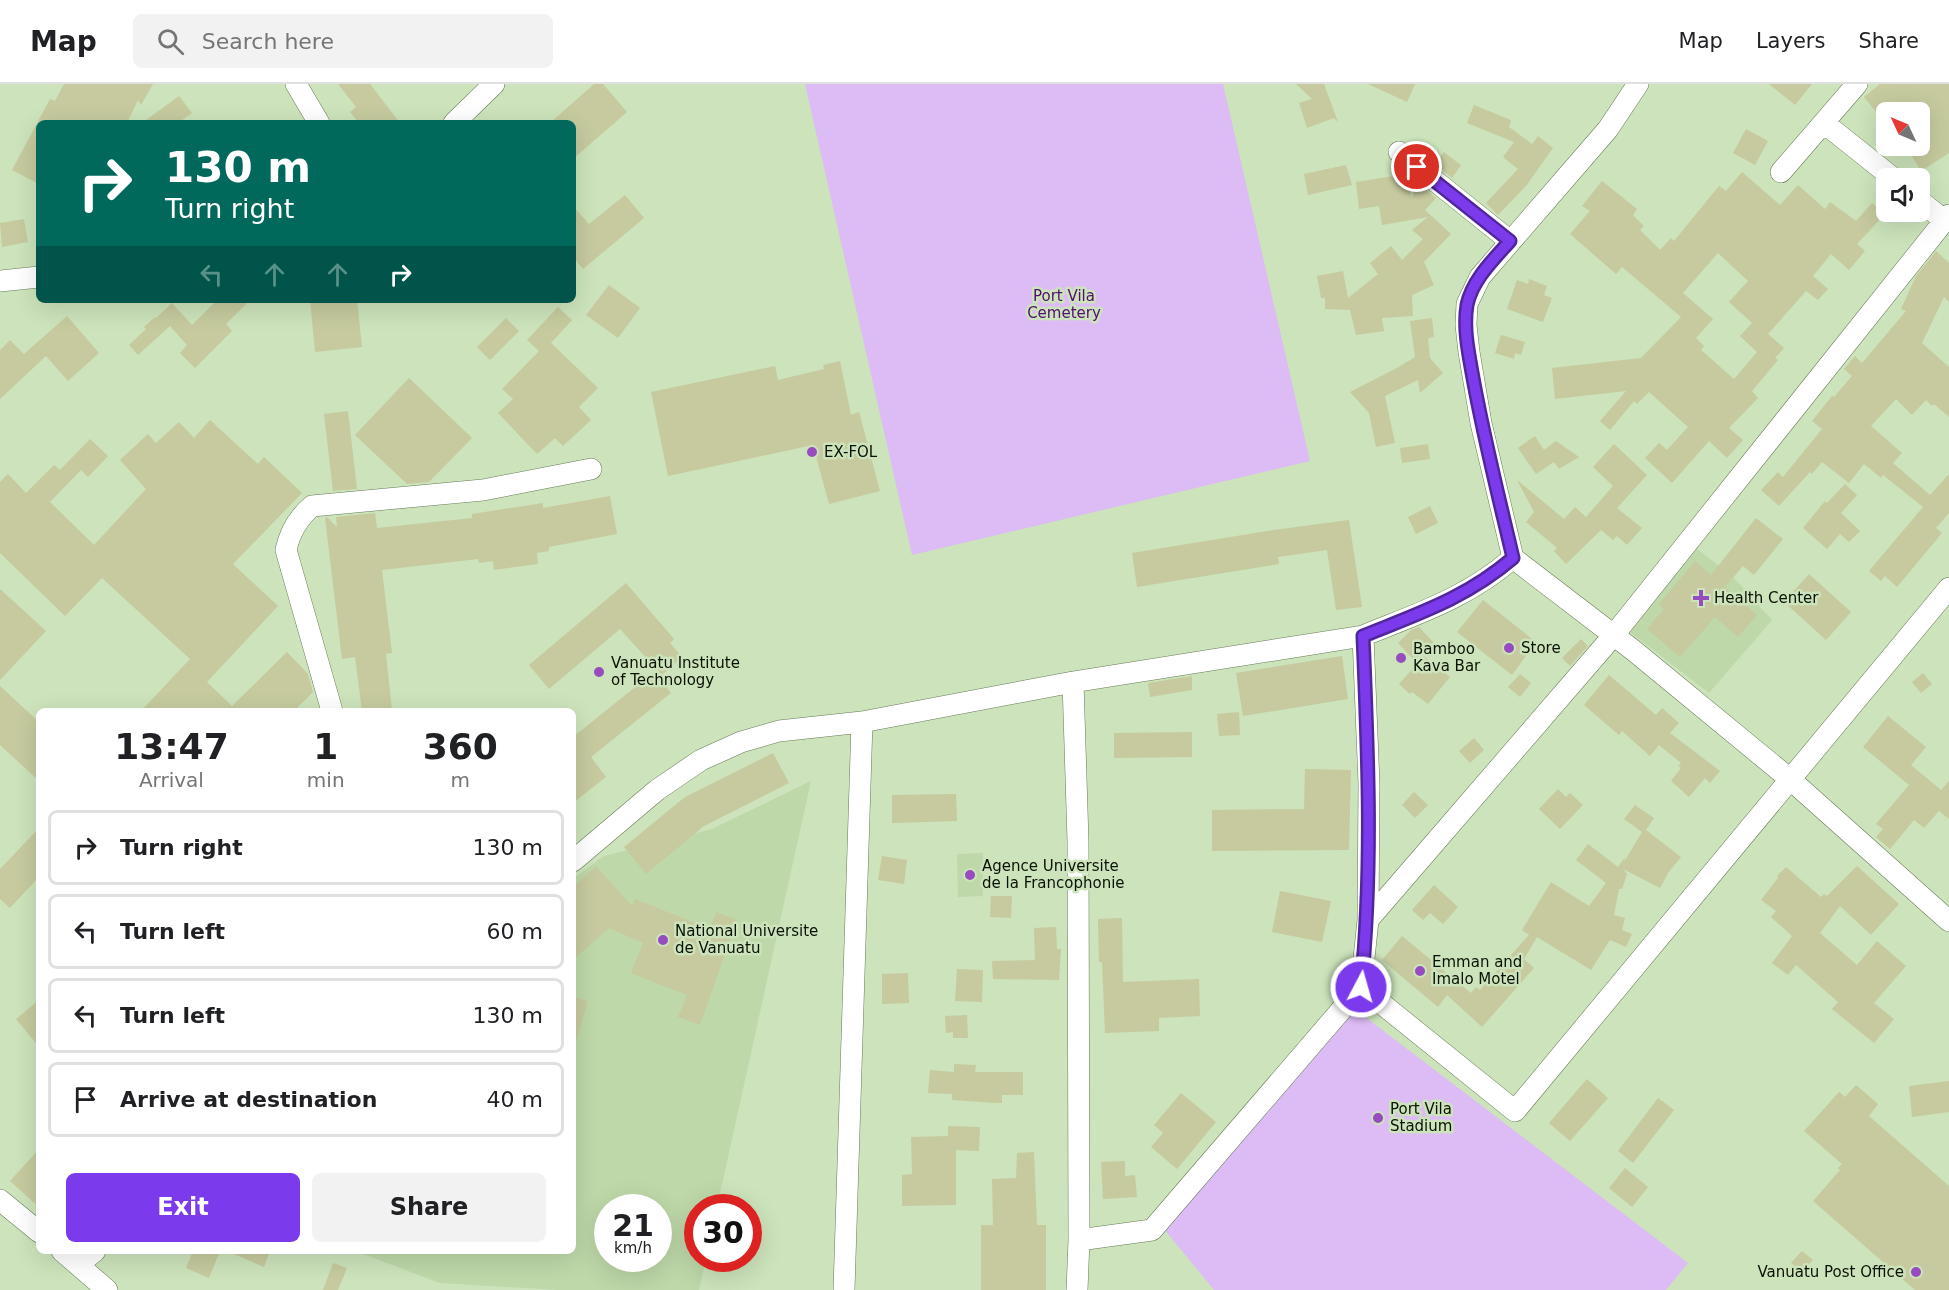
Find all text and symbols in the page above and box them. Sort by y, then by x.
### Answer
search box [133,14,553,68]
text: Map [30,25,97,58]
icon: search [154,25,187,58]
text: Search here [202,29,334,54]
text: Map [1679,29,1723,53]
text: Layers [1756,29,1825,53]
text: Share [1858,29,1919,53]
north arrow [1876,102,1930,156]
map controls [1876,102,1930,222]
pin [1391,141,1442,192]
text: 130 m [165,143,311,192]
icon: right [66,144,144,222]
icon: arrive [1400,150,1433,183]
button: sound [1876,168,1930,222]
text: Turn right [165,193,294,224]
icon: left [195,258,228,291]
icon: ahead [258,258,291,291]
icon: ahead [321,258,354,291]
icon: right [384,258,417,291]
park label: Port Vila Cemetery [1027,287,1101,322]
place label: EX-FOL [824,443,878,461]
marker: EX-FOL [805,445,819,459]
marker: Health Center [1692,589,1710,607]
place label: Health Center [1714,589,1819,607]
place label: Store [1521,639,1561,657]
place label: Bamboo Kava Bar [1413,640,1481,675]
marker: Store [1502,641,1516,655]
marker: Bamboo Kava Bar [1394,651,1408,665]
place label: Vanuatu Institute of Technology [611,654,740,689]
marker: Vanuatu Institute of Technology [592,665,606,679]
text: 13:47 [114,726,229,767]
text: 1 [313,726,338,767]
text: 360 [423,726,498,767]
text: Arrival [139,768,204,792]
text: min [307,768,345,792]
text: m [451,768,470,792]
icon: right [69,831,102,864]
text: Turn right [120,835,243,860]
text: 130 m [473,835,543,860]
place label: Agence Universite de la Francophonie [982,857,1125,892]
marker: Agence Universite de la Francophonie [963,868,977,882]
icon: left [69,915,102,948]
text: Turn left [120,919,225,944]
text: 60 m [487,919,543,944]
place label: National Universite de Vanuatu [675,922,818,957]
marker: National Universite de Vanuatu [656,933,670,947]
place label: Emman and Imalo Motel [1432,953,1522,988]
position arrow [1329,955,1393,1019]
marker: Emman and Imalo Motel [1413,964,1427,978]
icon: left [69,999,102,1032]
text: Turn left [120,1003,225,1028]
text: 130 m [473,1003,543,1028]
icon: arrive [69,1083,102,1116]
text: Arrive at destination [120,1087,377,1112]
text: 40 m [487,1087,543,1112]
place label: Port Vila Stadium [1390,1100,1452,1135]
marker: Port Vila Stadium [1371,1111,1385,1125]
button: Exit [66,1173,300,1242]
button: Share [312,1173,546,1242]
speed limit sign: 30 [684,1194,762,1272]
text: 21 [612,1208,654,1243]
text: km/h [614,1239,652,1257]
place label: Vanuatu Post Office [1757,1263,1904,1281]
marker: Vanuatu Post Office [1909,1265,1923,1279]

